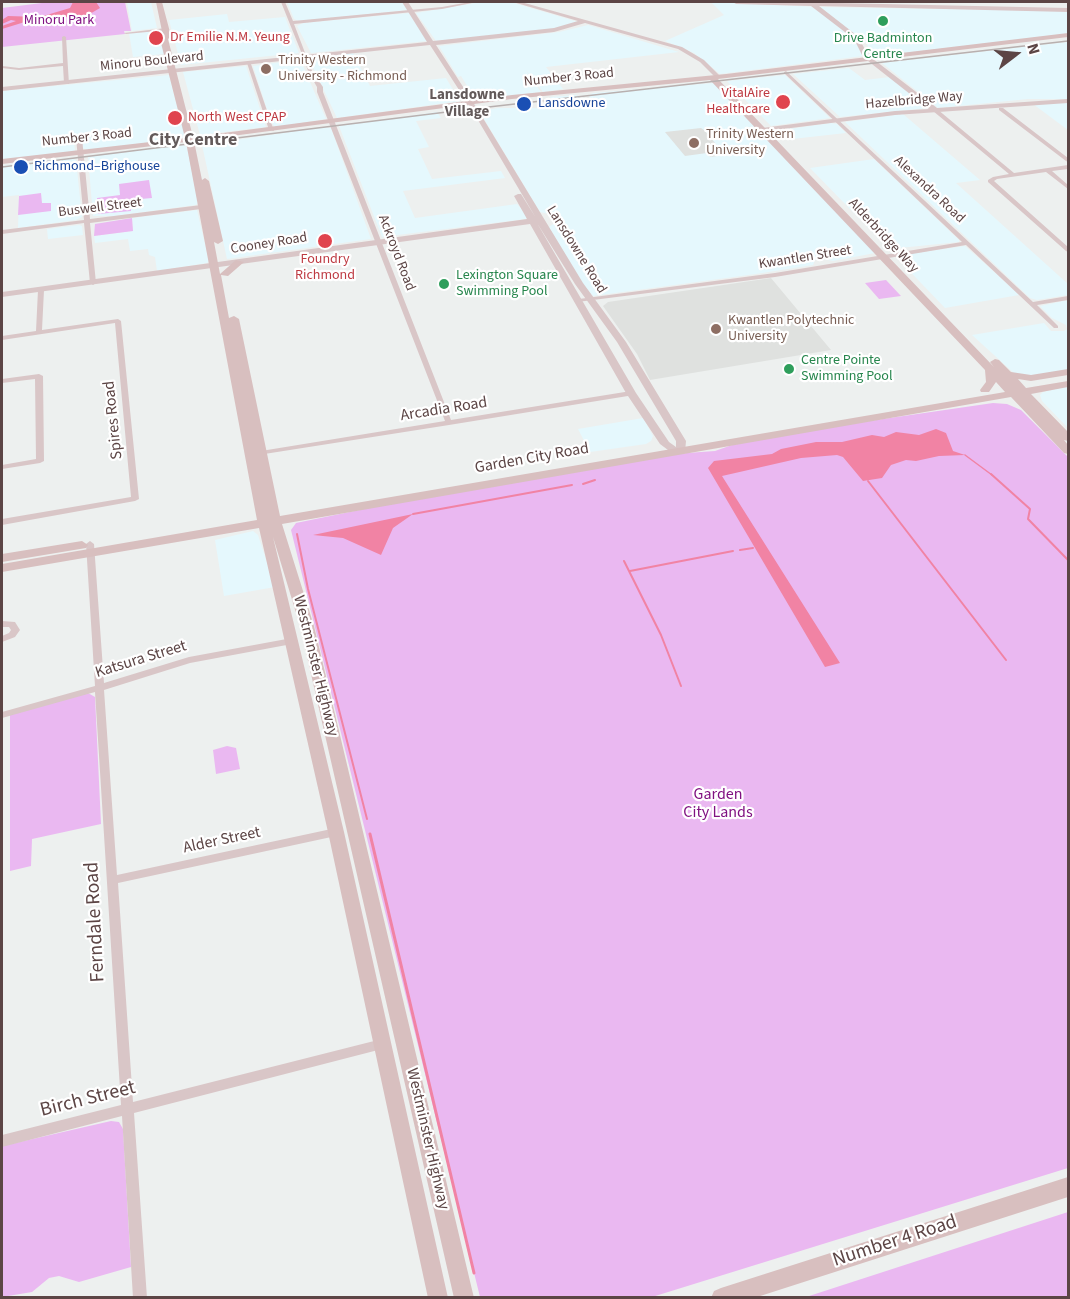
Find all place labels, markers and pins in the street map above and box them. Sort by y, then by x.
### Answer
marker: Drive Badminton Centre [876,14,890,28]
marker: Dr Emilie N.M. Yeung [147,29,165,47]
place label: Dr Emilie N.M. Yeung [170,30,290,46]
place label: Drive Badminton Centre [834,31,932,63]
place label: Trinity Western University - Richmond [278,53,407,86]
marker: Trinity Western University - Richmond [259,62,273,76]
place label: VitalAire Healthcare [706,86,770,118]
marker: VitalAire Healthcare [774,93,792,111]
marker: Lansdowne [515,95,533,113]
place label: Lansdowne [538,96,605,112]
marker: North West CPAP [166,109,184,127]
place label: North West CPAP [188,110,287,126]
place label: Trinity Western University [706,127,794,160]
marker: Trinity Western University [687,136,701,150]
marker: Richmond–Brighouse [12,158,30,176]
place label: Richmond–Brighouse [34,159,160,175]
marker: Foundry Richmond [316,232,334,250]
place label: Foundry Richmond [295,252,355,284]
place label: Lexington Square Swimming Pool [456,268,558,300]
marker: Lexington Square Swimming Pool [437,277,451,291]
place label: Kwantlen Polytechnic University [728,313,854,346]
marker: Kwantlen Polytechnic University [709,322,723,336]
place label: Centre Pointe Swimming Pool [801,353,892,386]
marker: Centre Pointe Swimming Pool [782,362,796,376]

